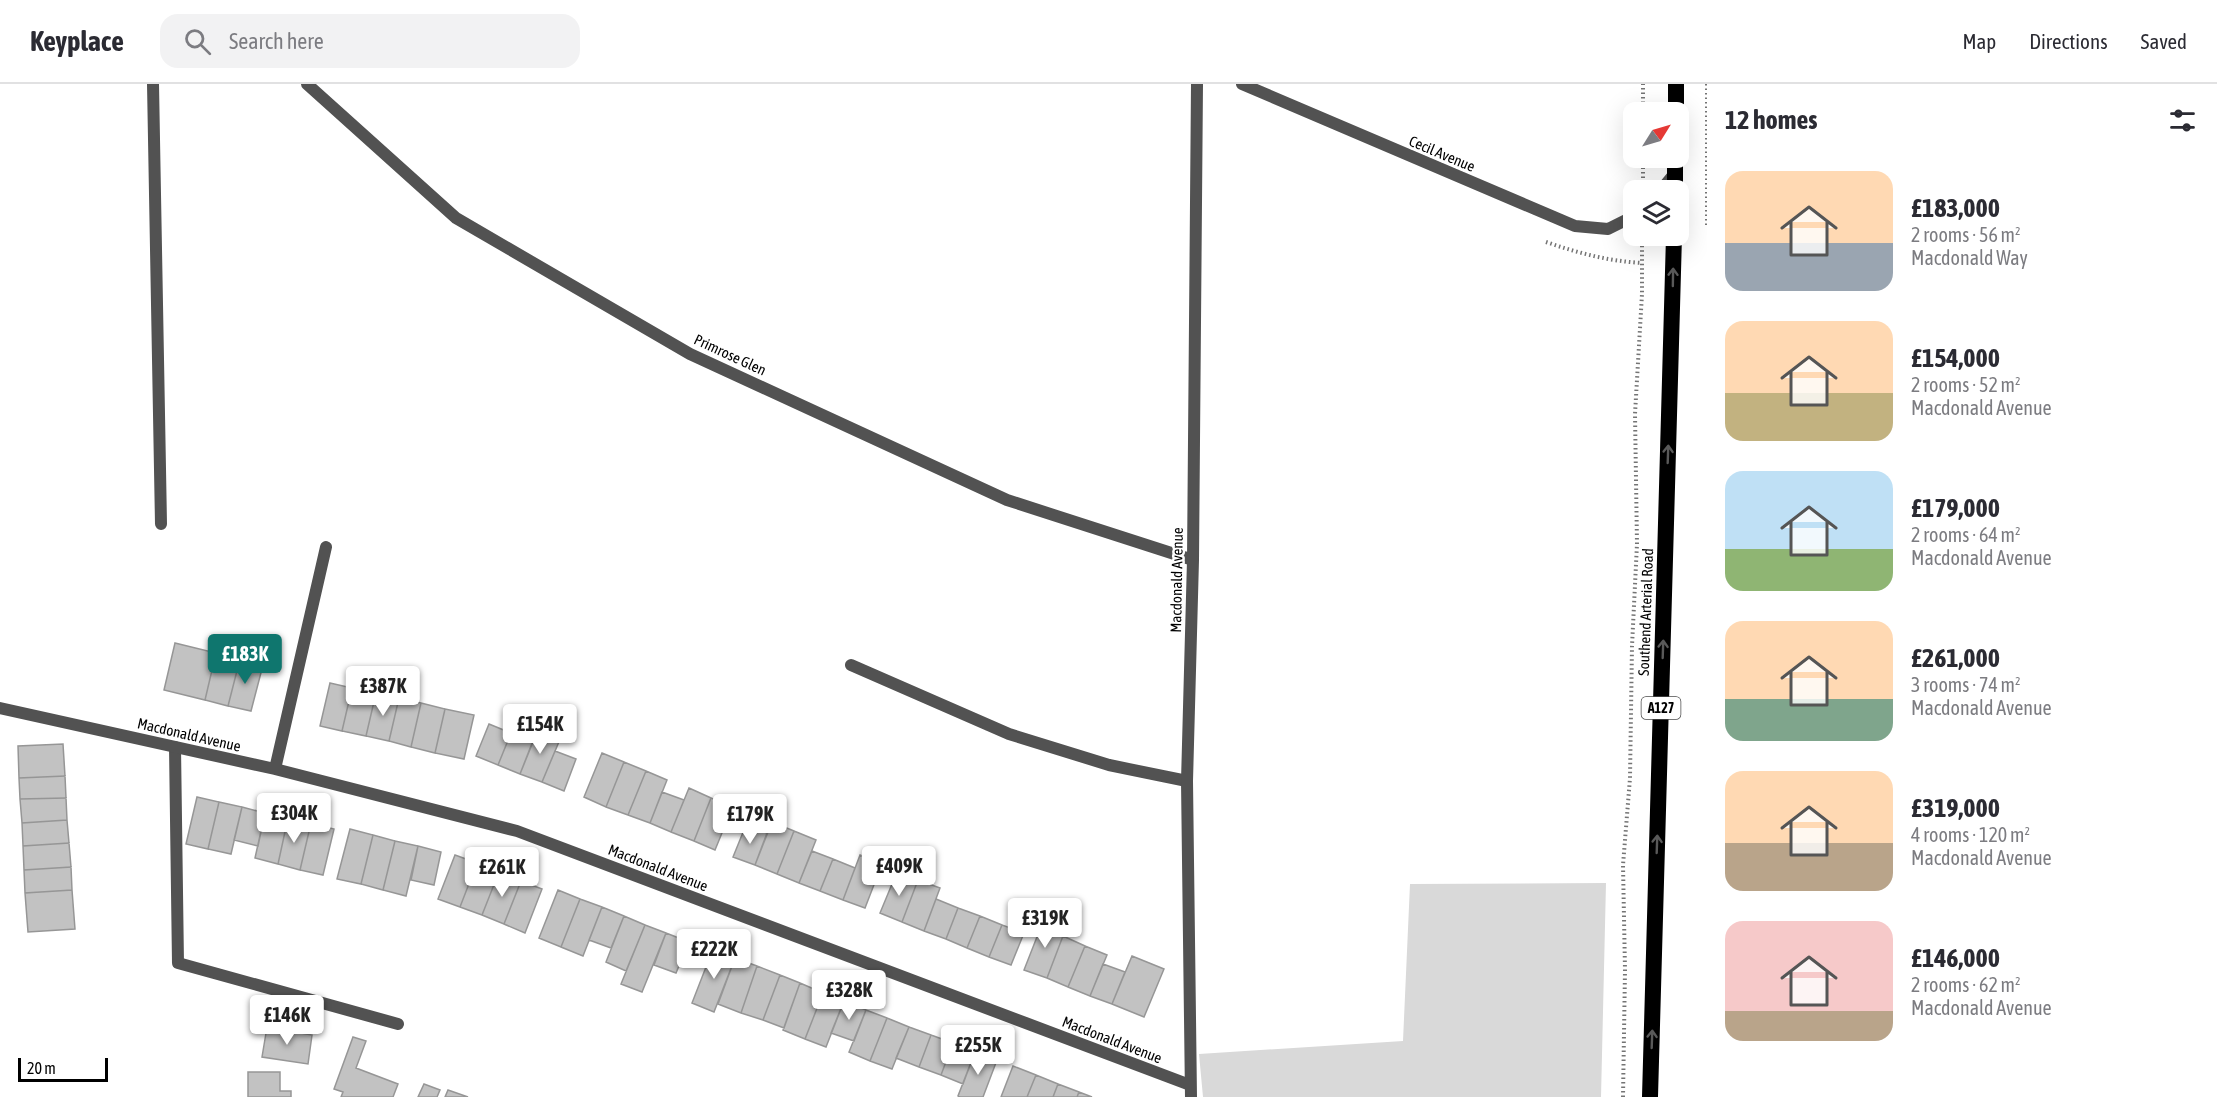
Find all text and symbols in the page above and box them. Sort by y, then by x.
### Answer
search box [160,14,580,68]
text: Keyplace [30,25,124,57]
icon: search [181,25,214,58]
text: Search here [229,28,324,54]
text: Map [1962,29,1996,53]
text: Directions [2029,29,2108,53]
text: Saved [2141,29,2187,53]
north arrow [1623,102,1689,168]
map controls [1623,102,1689,246]
icon: filters [2166,104,2199,137]
text: 12 homes [1725,105,1818,135]
street label: Cecil Avenue [1407,132,1478,175]
button: layers [1623,180,1689,246]
text: £183,000 [1911,193,2000,223]
icon: home [1773,195,1845,267]
text: 2 rooms · 56 m² [1911,223,2021,246]
text: Macdonald Way [1911,246,2028,269]
one-way arrow [1667,268,1679,288]
street label: Primrose Glen [691,330,769,379]
text: £154,000 [1911,343,2000,373]
icon: home [1773,345,1845,417]
text: 2 rooms · 52 m² [1911,373,2021,396]
text: Macdonald Avenue [1911,396,2052,419]
one-way arrow [1662,444,1674,464]
text: £179,000 [1911,493,2000,523]
icon: home [1773,495,1845,567]
text: 2 rooms · 64 m² [1911,523,2021,546]
street label: Macdonald Avenue [1167,527,1186,633]
text: Macdonald Avenue [1911,546,2052,569]
street label: Southend Arterial Road [1635,548,1656,676]
pin: £183K [203,634,287,685]
one-way arrow [1657,639,1668,659]
text: £183K [222,642,268,665]
text: £261,000 [1911,643,2000,673]
icon: home [1773,645,1845,717]
pin: £387K [341,666,425,717]
text: 3 rooms · 74 m² [1911,673,2021,696]
text: £387K [360,674,406,697]
text: Macdonald Avenue [1911,696,2052,719]
road number: A127 [1642,697,1680,719]
pin: £154K [498,704,582,755]
text: £154K [517,712,563,735]
street label: Macdonald Avenue [136,714,243,755]
pin: £304K [252,793,336,844]
text: £319,000 [1911,793,2000,823]
pin: £179K [708,794,792,845]
icon: home [1773,795,1845,867]
text: £304K [271,801,317,824]
text: £179K [727,802,773,825]
text: 4 rooms · 120 m² [1911,823,2030,846]
one-way arrow [1652,834,1663,854]
street label: Macdonald Avenue [606,841,711,894]
pin: £409K [857,846,941,897]
text: Macdonald Avenue [1911,846,2052,869]
pin: £261K [460,847,544,898]
text: £409K [876,854,922,877]
text: £261K [479,855,525,878]
pin: £319K [1003,898,1087,949]
text: £319K [1022,906,1068,929]
pin: £222K [672,929,756,980]
text: £222K [691,937,737,960]
text: £146,000 [1911,943,2000,973]
icon: home [1773,945,1845,1017]
pin: £328K [807,970,891,1021]
text: 2 rooms · 62 m² [1911,973,2021,996]
text: £328K [826,978,872,1001]
pin: £146K [245,995,329,1046]
text: Macdonald Avenue [1911,996,2052,1019]
text: £146K [264,1003,310,1026]
street label: Macdonald Avenue [1060,1013,1165,1066]
pin: £255K [936,1025,1020,1076]
one-way arrow [1646,1029,1658,1049]
text: £255K [955,1033,1001,1056]
scale bar [18,1055,108,1082]
text: 20 m [27,1059,56,1077]

